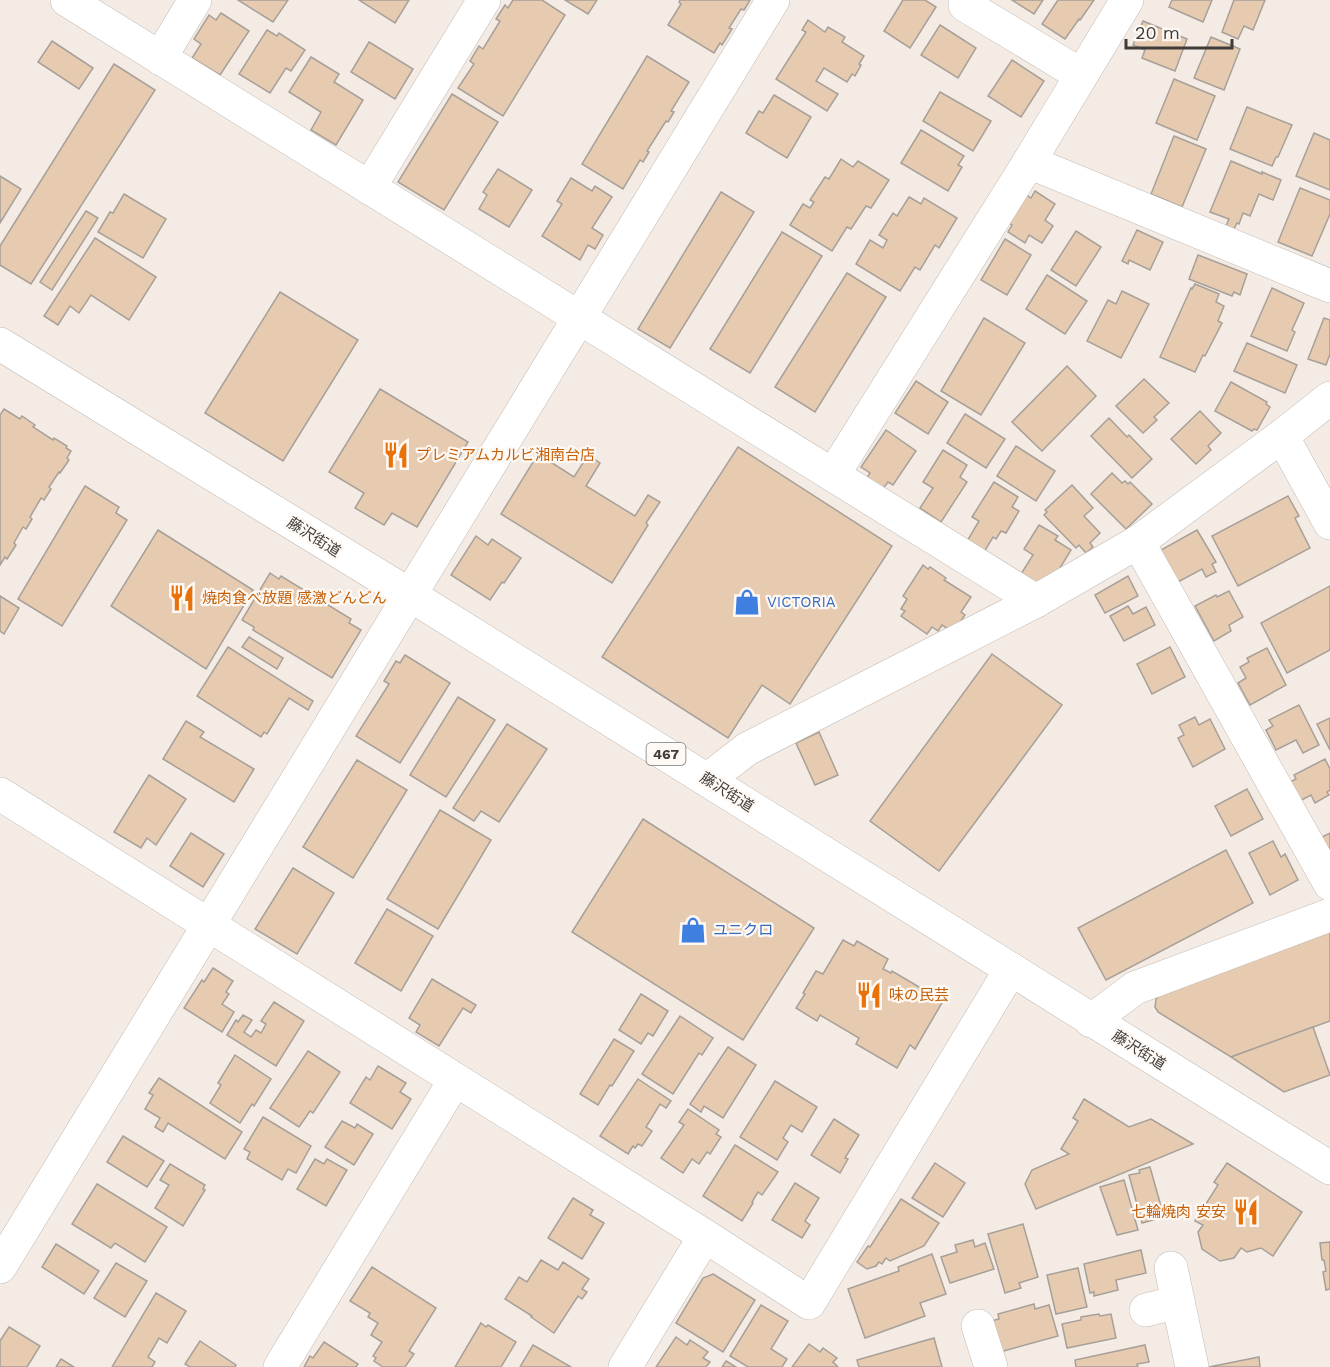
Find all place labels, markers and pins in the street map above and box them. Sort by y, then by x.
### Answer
restaurant icon: プレミアムカルビ湘南台店 [381,440,411,470]
place label: プレミアムカルビ湘南台店 [416,446,595,464]
restaurant icon: 焼肉食べ放題 感激どんどん [167,583,197,613]
shop icon: VICTORIA [732,587,762,617]
place label: 焼肉食べ放題 感激どんどん [202,589,387,607]
place label: VICTORIA [767,593,836,611]
shop icon: ユニクロ [678,915,708,945]
place label: ユニクロ [713,921,773,939]
restaurant icon: 味の民芸 [854,980,884,1010]
place label: 味の民芸 [889,986,949,1004]
restaurant icon: 七輪焼肉 安安 [1231,1197,1261,1227]
place label: 七輪焼肉 安安 [1131,1203,1226,1221]

